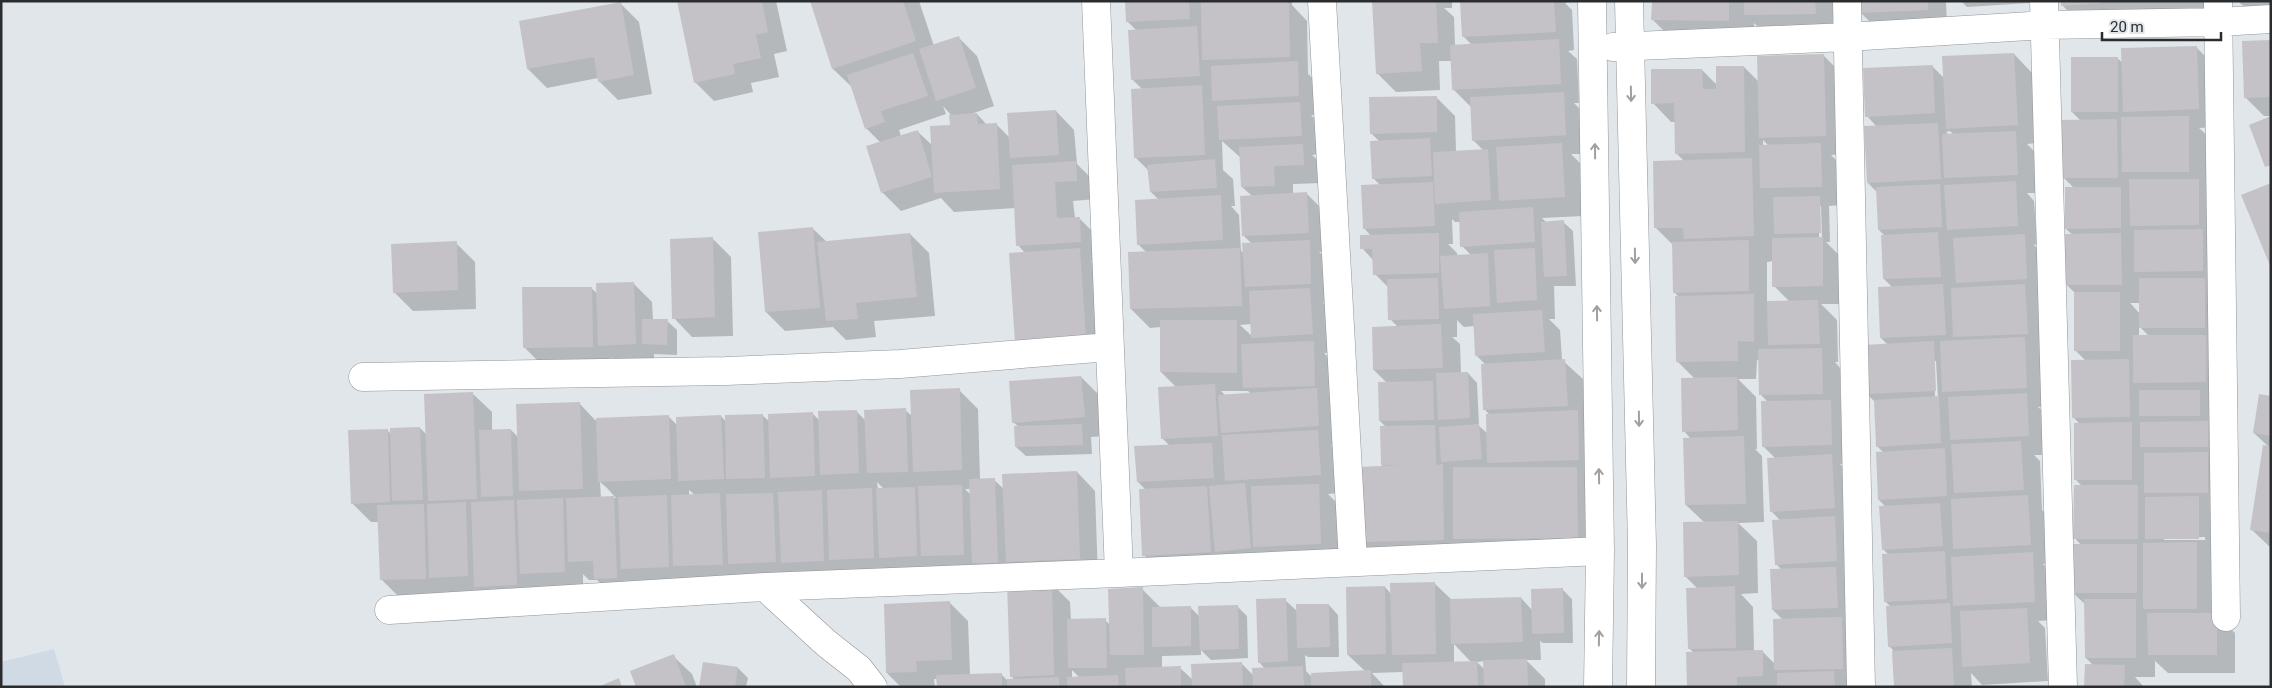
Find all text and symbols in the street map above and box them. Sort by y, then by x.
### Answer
scale bar [2102,10,2221,42]
text: 20 m [2110,18,2144,36]
one-way arrow [1626,85,1636,101]
one-way arrow [1590,143,1600,159]
one-way arrow [1630,248,1640,264]
one-way arrow [1592,305,1602,322]
one-way arrow [1634,410,1644,426]
one-way arrow [1594,468,1604,484]
one-way arrow [1637,572,1647,589]
one-way arrow [1594,630,1604,646]

